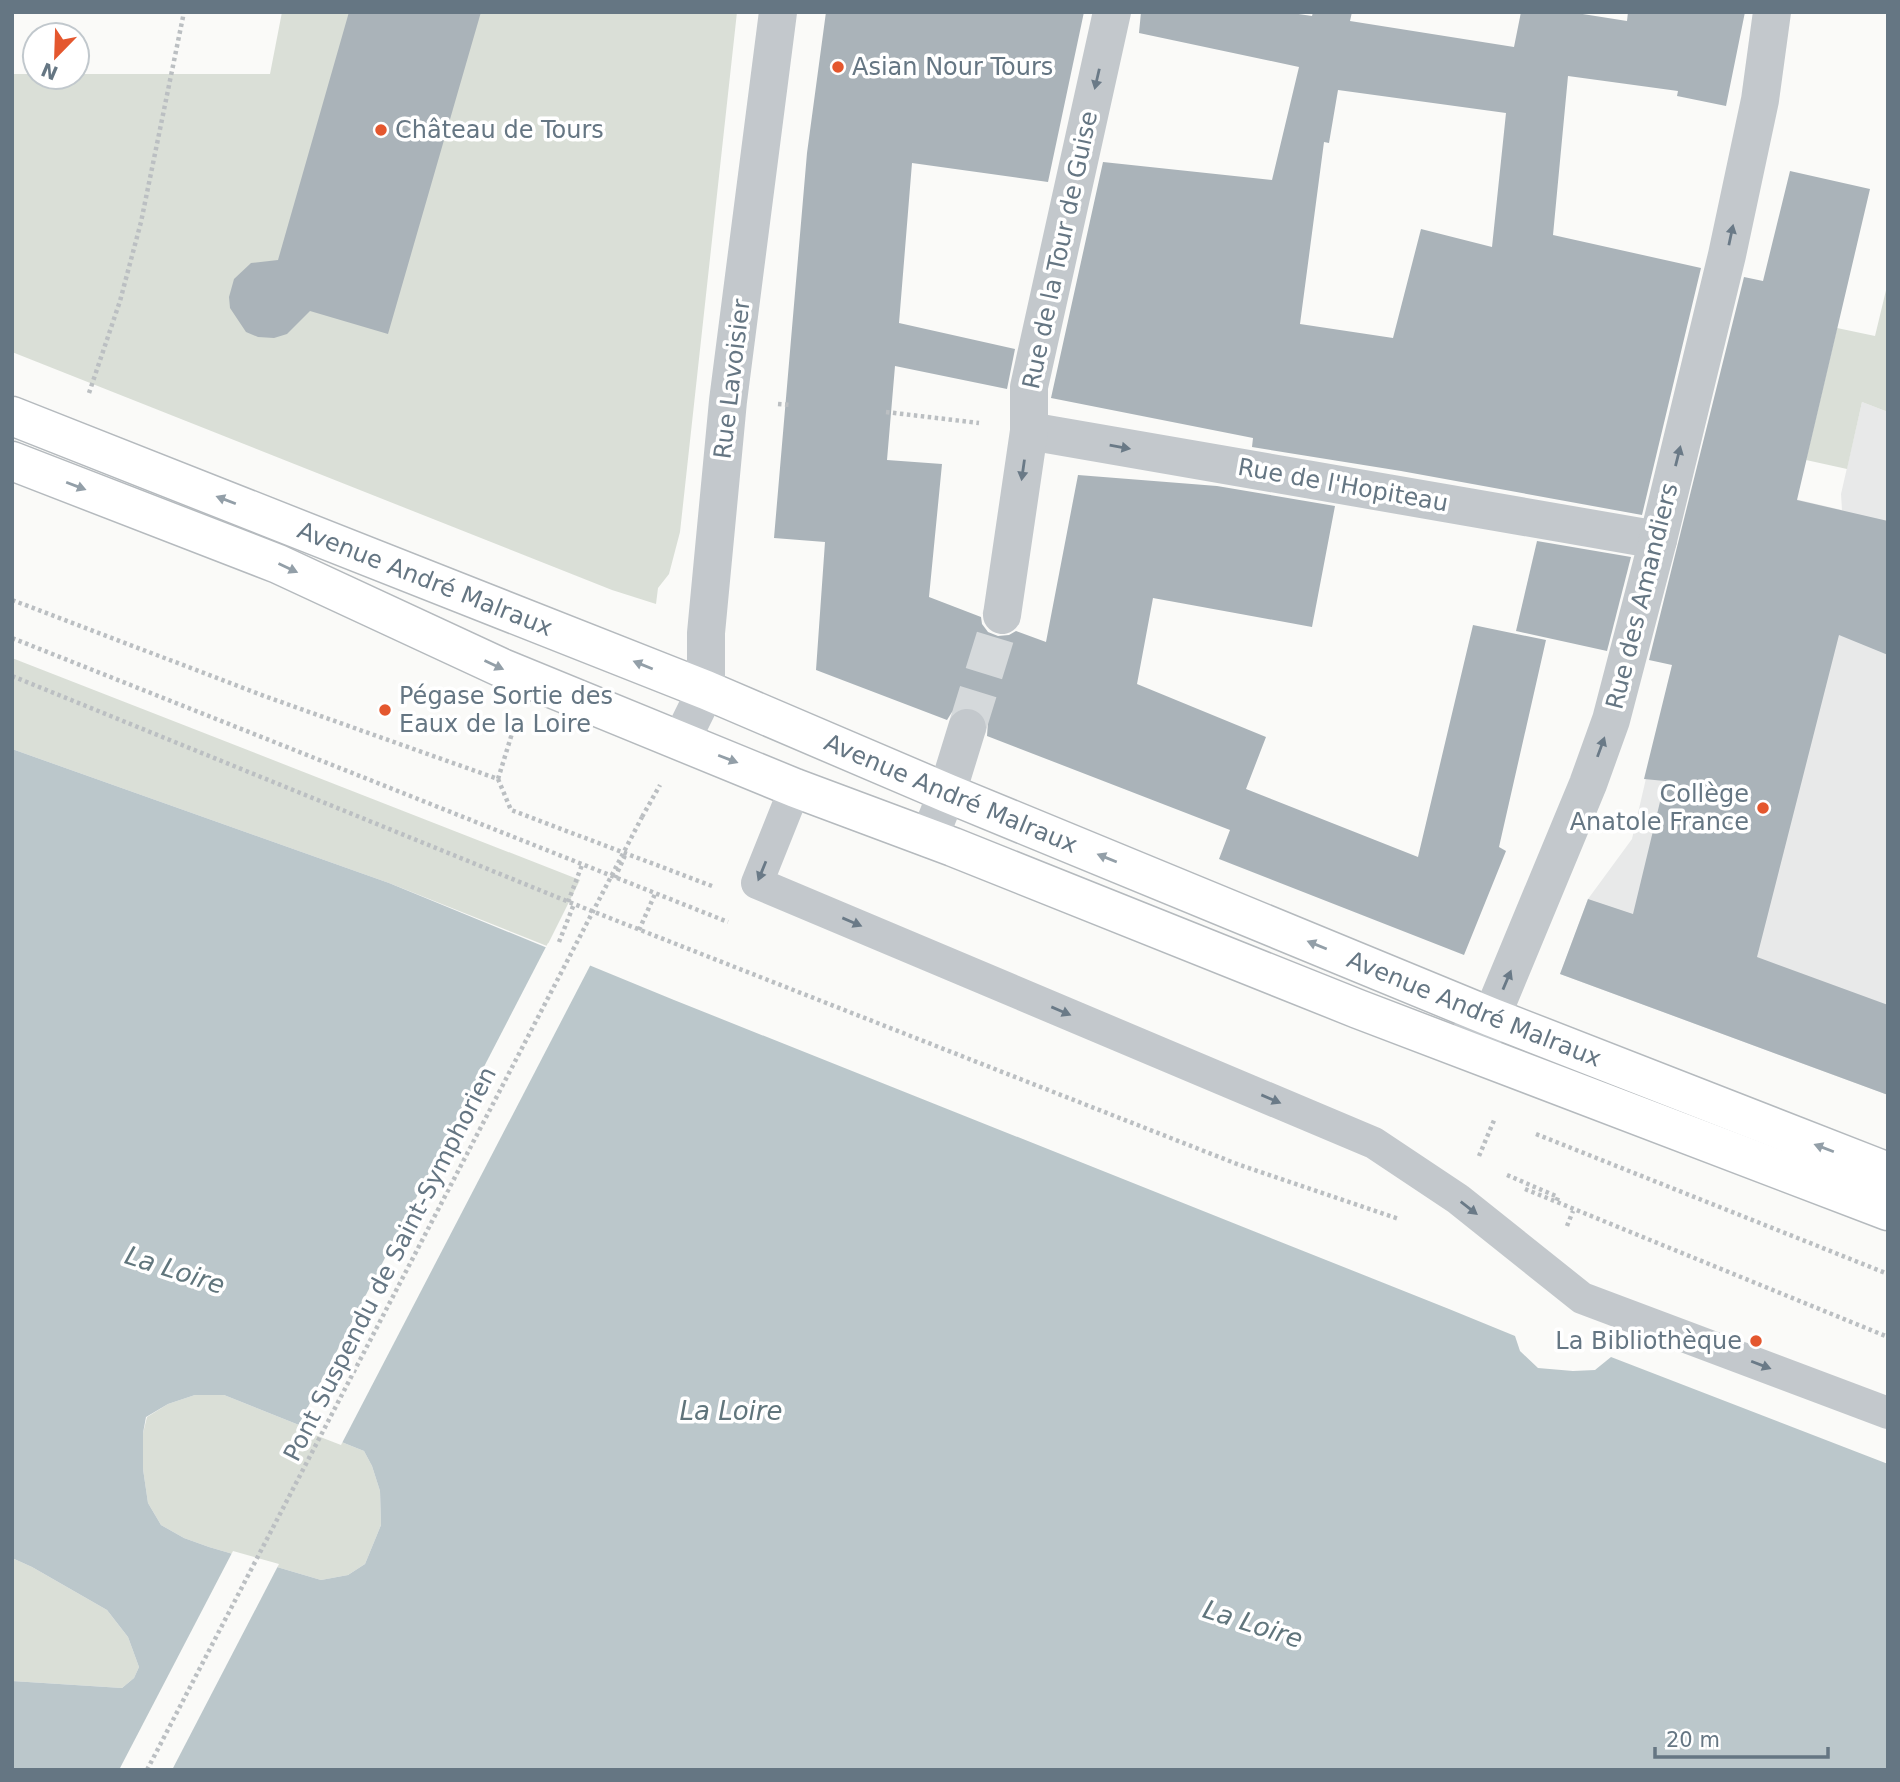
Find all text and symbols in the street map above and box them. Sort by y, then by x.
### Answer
north arrow [21,21,91,91]
place label: Asian Nour Tours [852,53,1053,81]
text: N [38,58,61,85]
marker: Asian Nour Tours [830,59,846,75]
one-way arrow [1091,68,1102,90]
street label: Rue de la Tour de Guise [1017,109,1103,391]
place label: Château de Tours [395,116,604,144]
marker: Château de Tours [373,122,389,138]
one-way arrow [1726,224,1737,246]
street label: Rue Lavoisier [708,297,756,460]
one-way arrow [1109,441,1131,452]
one-way arrow [1673,445,1684,467]
street label: Rue de l'Hopiteau [1236,453,1450,517]
one-way arrow [1017,459,1028,481]
one-way arrow [65,480,86,491]
street label: Rue des Amandiers [1600,480,1684,712]
one-way arrow [216,495,237,506]
street label: Avenue André Malraux [294,516,556,642]
one-way arrow [278,563,298,574]
one-way arrow [484,659,504,670]
one-way arrow [632,660,653,671]
place label: Pégase Sortie des Eaux de la Loire [399,682,613,738]
marker: Pégase Sortie des Eaux de la Loire [377,702,393,718]
street label: Avenue André Malraux [820,728,1081,859]
one-way arrow [1596,736,1607,757]
one-way arrow [717,754,738,765]
place label: Collège Anatole France [1570,780,1749,836]
marker: Collège Anatole France [1755,800,1771,816]
one-way arrow [1096,853,1117,864]
one-way arrow [756,860,767,881]
one-way arrow [842,916,862,928]
one-way arrow [1306,940,1327,951]
street label: Avenue André Malraux [1343,945,1605,1073]
one-way arrow [1501,970,1512,991]
one-way arrow [1051,1005,1072,1016]
street label: Pont Suspendu de Saint-Symphorien [278,1062,502,1466]
one-way arrow [1261,1093,1281,1105]
one-way arrow [1814,1142,1835,1153]
one-way arrow [1460,1201,1478,1216]
water label: La Loire [121,1240,229,1300]
place label: La Bibliothèque [1555,1327,1742,1355]
marker: La Bibliothèque [1748,1333,1764,1349]
one-way arrow [1750,1360,1771,1371]
water label: La Loire [680,1396,782,1426]
water label: La Loire [1199,1594,1307,1654]
scale bar [1655,1716,1828,1760]
text: 20 m [1666,1728,1720,1752]

